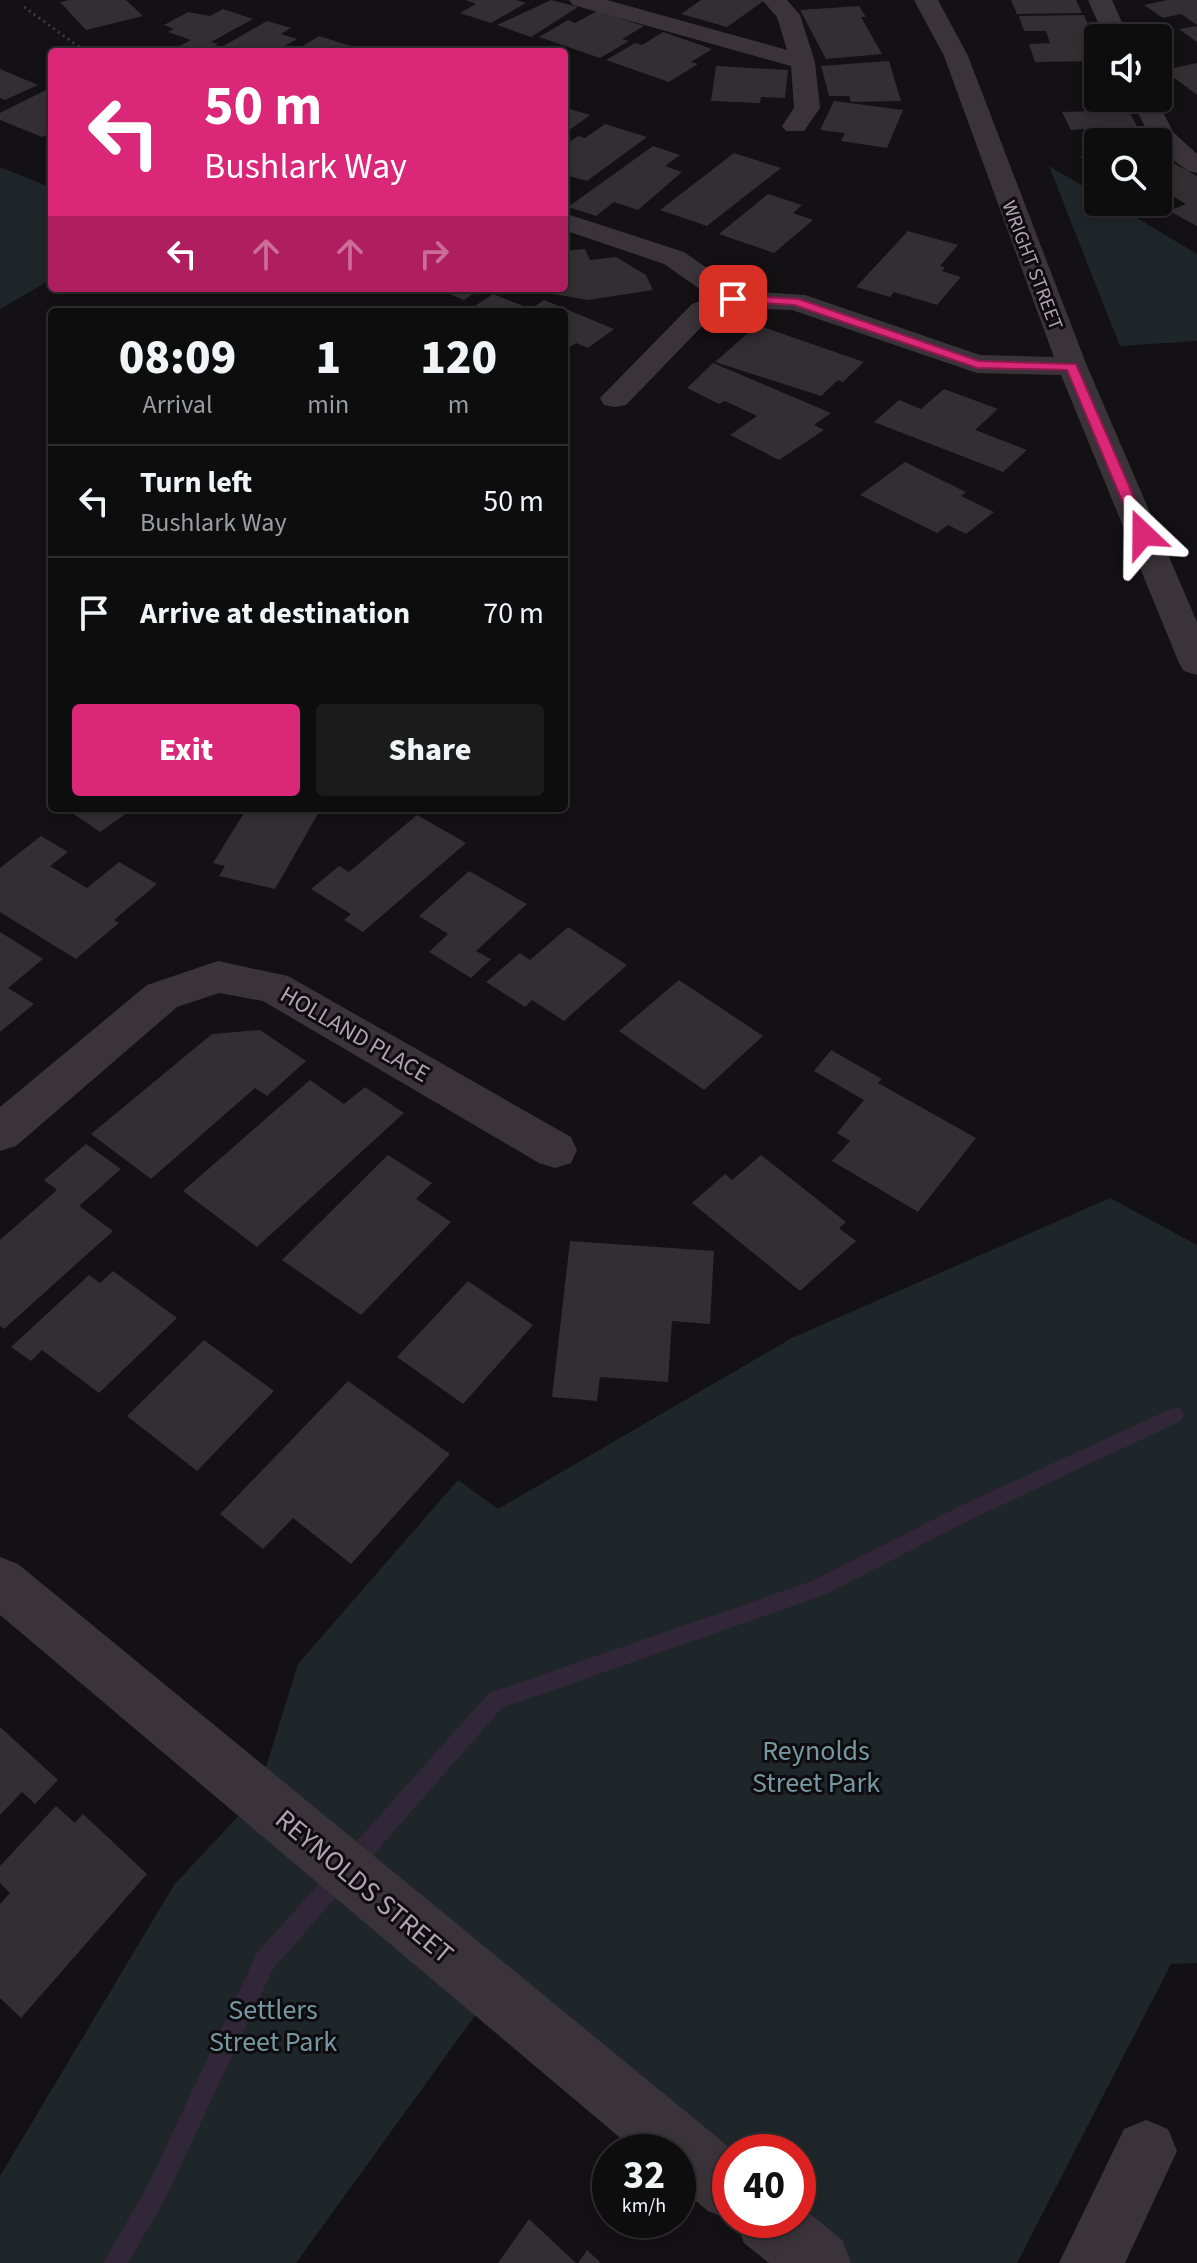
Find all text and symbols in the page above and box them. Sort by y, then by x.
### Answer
map controls [1084,24,1172,216]
button: sound [1084,24,1172,112]
text: 50 m [204,67,322,146]
icon: left [72,80,176,184]
button: search [1084,128,1172,216]
text: Bushlark Way [204,141,407,192]
street label: WRIGHT STREET [995,197,1070,334]
icon: left [160,232,204,276]
icon: ahead [244,232,288,276]
icon: ahead [328,232,372,276]
icon: right [412,232,456,276]
pin [699,265,767,333]
icon: arrive [711,277,755,321]
text: 08:09 [119,324,236,392]
text: 1 [315,324,341,392]
text: 120 [420,324,497,392]
text: Arrival [143,386,213,423]
text: min [307,386,349,423]
text: m [448,386,469,423]
text: Turn left [140,461,252,504]
icon: left [72,479,116,523]
text: 50 m [483,480,544,523]
position arrow [1101,492,1185,576]
text: Bushlark Way [140,504,287,541]
icon: arrive [72,591,116,635]
text: Arrive at destination [140,592,410,635]
text: 70 m [483,592,544,635]
button: Exit [72,704,300,796]
button: Share [316,704,544,796]
street label: HOLLAND PLACE [273,977,436,1091]
park label: Reynolds Street Park [752,1731,880,1803]
street label: REYNOLDS STREET [266,1800,462,1973]
park label: Settlers Street Park [209,1990,337,2062]
speed limit sign: 40 [712,2134,816,2238]
text: 32 [623,2147,665,2204]
text: km/h [622,2192,666,2220]

